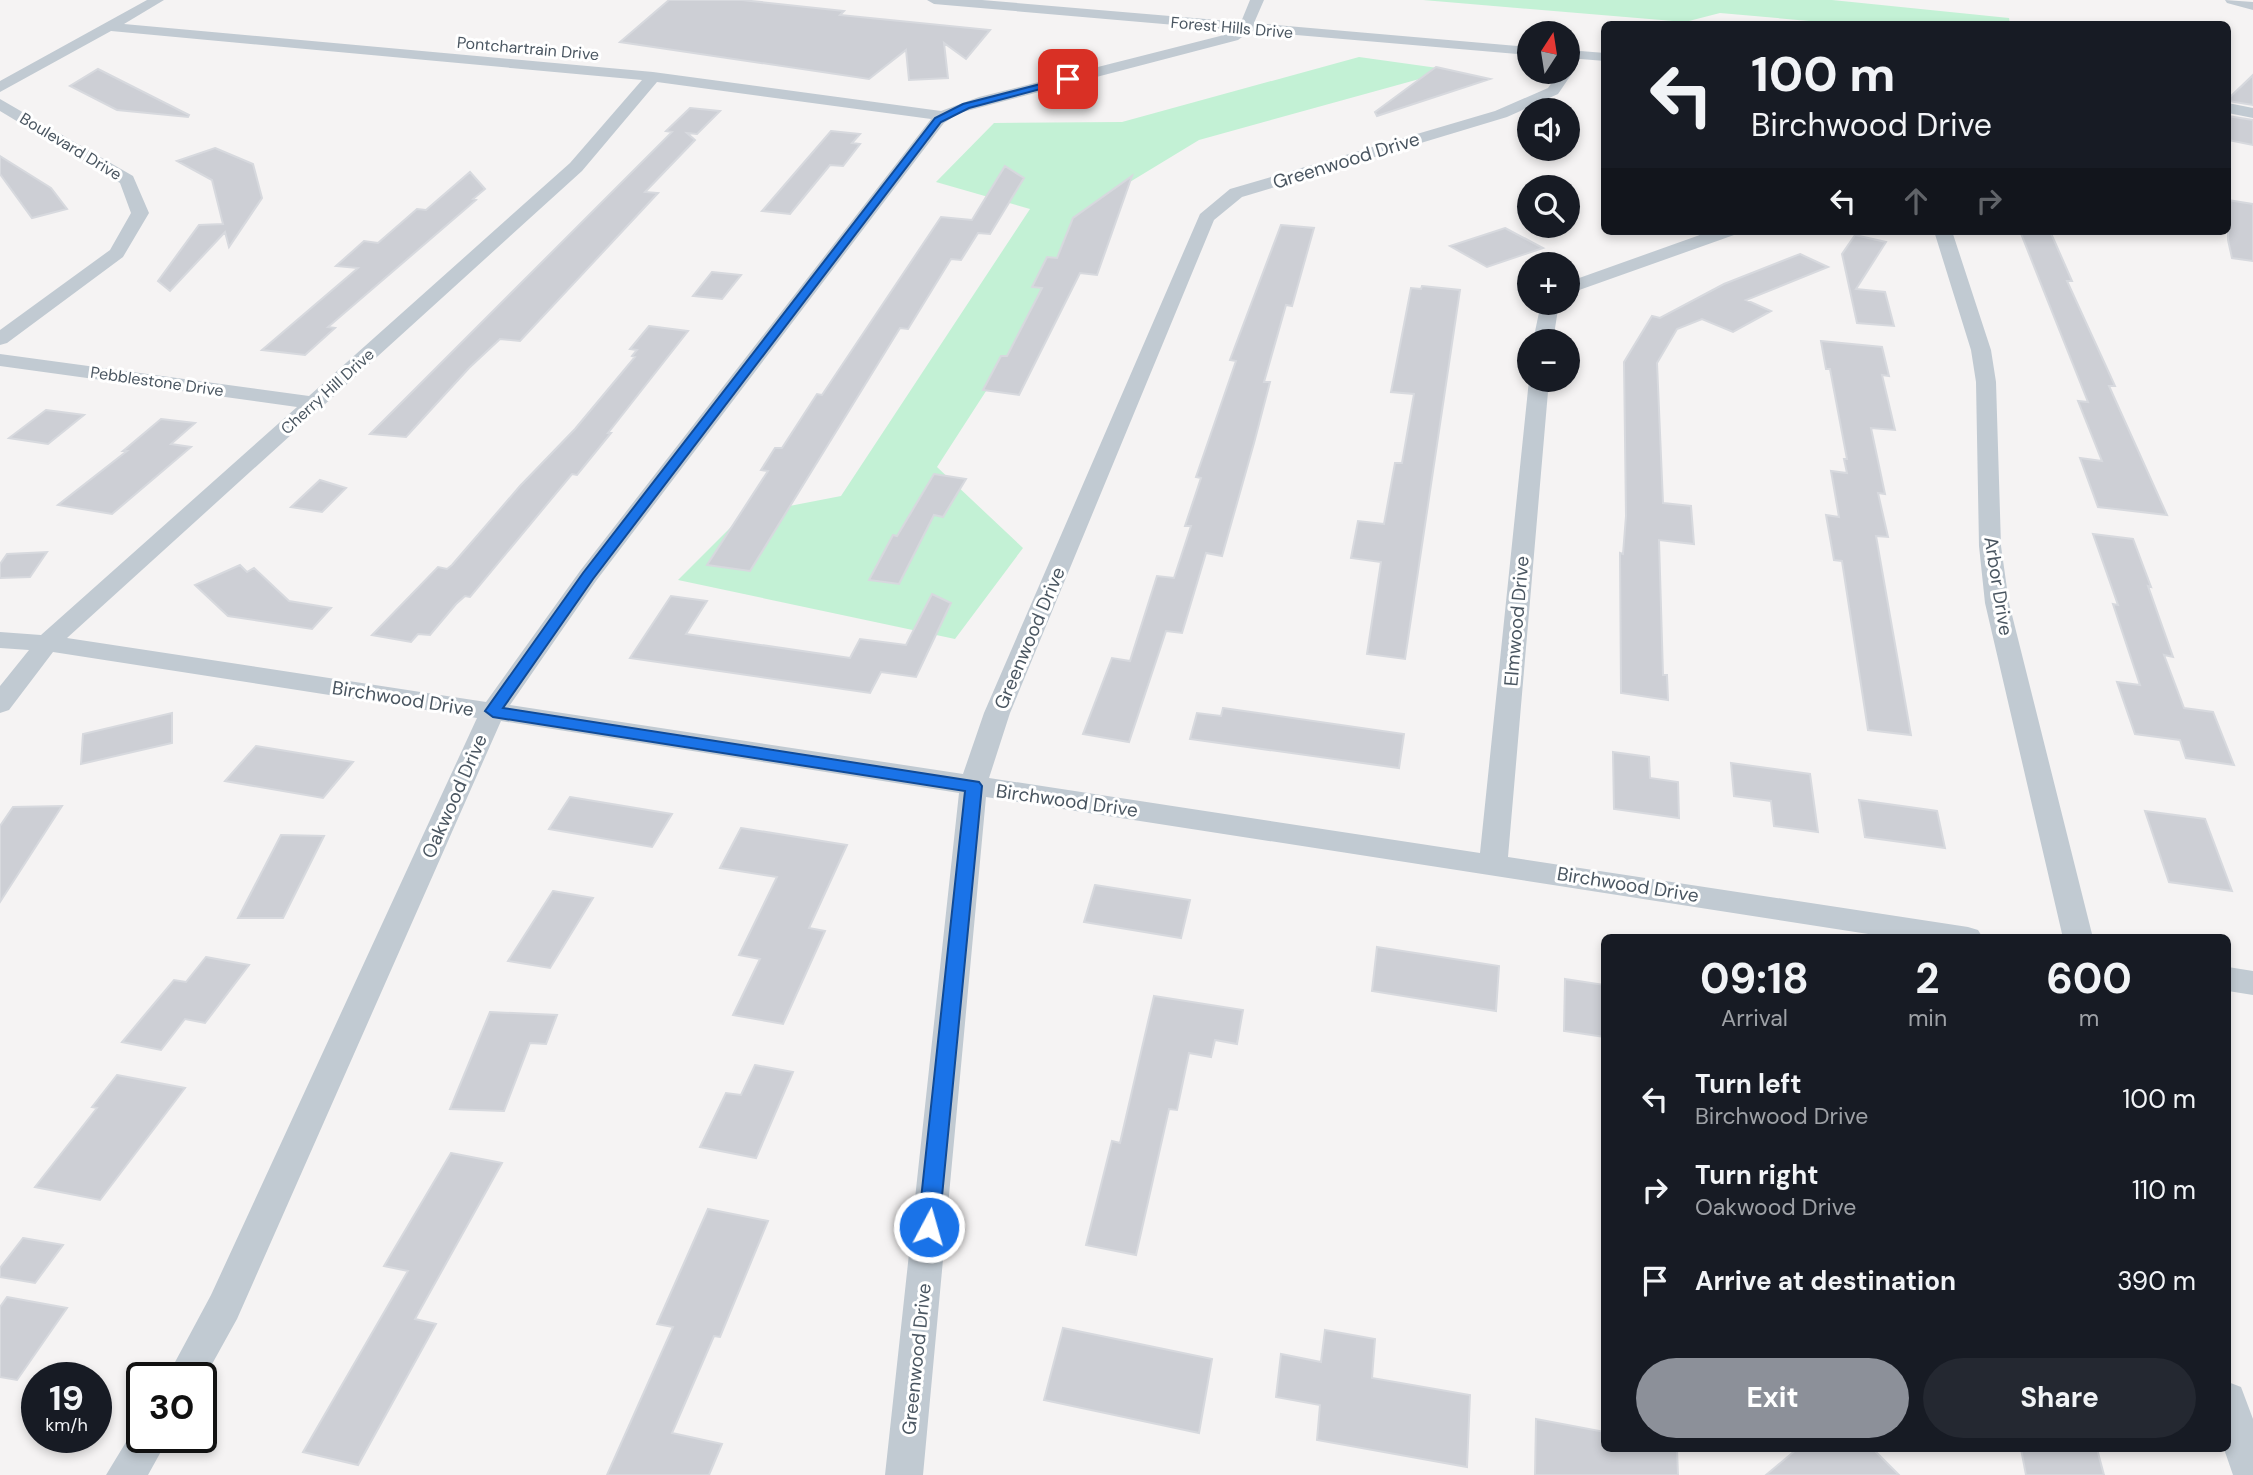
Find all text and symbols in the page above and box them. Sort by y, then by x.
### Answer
street label: Forest Hills Drive [1170,12,1294,43]
north arrow [1517,21,1580,84]
map controls [1517,21,1580,392]
street label: Pontchartrain Drive [456,32,600,65]
text: 100 m [1751,42,1895,106]
pin [1038,49,1098,109]
icon: left [1636,49,1727,140]
icon: arrive [1049,60,1087,98]
button: sound [1517,98,1580,161]
text: Birchwood Drive [1751,104,1992,146]
street label: Boulevard Drive [16,108,126,185]
street label: Greenwood Drive [1270,126,1423,195]
button: search [1517,175,1580,238]
icon: left [1824,182,1862,220]
icon: ahead [1897,182,1935,220]
icon: right [1970,182,2008,220]
button: + [1517,252,1580,315]
button: − [1517,329,1580,392]
street label: Cherry Hill Drive [276,344,378,439]
street label: Pebblestone Drive [89,362,225,401]
street label: Arbor Drive [1978,535,2019,637]
street label: Elmwood Drive [1498,555,1535,687]
street label: Greenwood Drive [988,563,1071,713]
street label: Birchwood Drive [330,675,476,722]
street label: Oakwood Drive [416,730,493,862]
street label: Birchwood Drive [994,778,1140,823]
street label: Birchwood Drive [1555,861,1701,908]
text: 09:18 [1700,951,1809,1006]
text: 2 [1915,951,1940,1006]
text: 600 [2046,951,2132,1006]
text: Arrival [1721,1003,1788,1033]
text: min [1908,1003,1947,1033]
text: m [2079,1003,2099,1033]
text: Turn left [1695,1067,1802,1101]
icon: left [1636,1080,1674,1118]
text: 100 m [2122,1082,2196,1116]
text: Birchwood Drive [1695,1101,1868,1131]
text: Turn right [1695,1158,1819,1192]
icon: right [1636,1171,1674,1209]
text: 110 m [2132,1173,2196,1207]
position arrow [892,1190,966,1264]
text: Oakwood Drive [1695,1192,1856,1222]
icon: arrive [1636,1262,1674,1300]
text: Arrive at destination [1695,1264,1956,1298]
text: 390 m [2117,1264,2196,1298]
street label: Greenwood Drive [896,1282,937,1436]
button: Exit [1636,1358,1909,1438]
button: Share [1923,1358,2196,1438]
speed limit sign: 30 [126,1362,217,1453]
text: 19 [49,1375,84,1421]
text: km/h [45,1413,88,1437]

